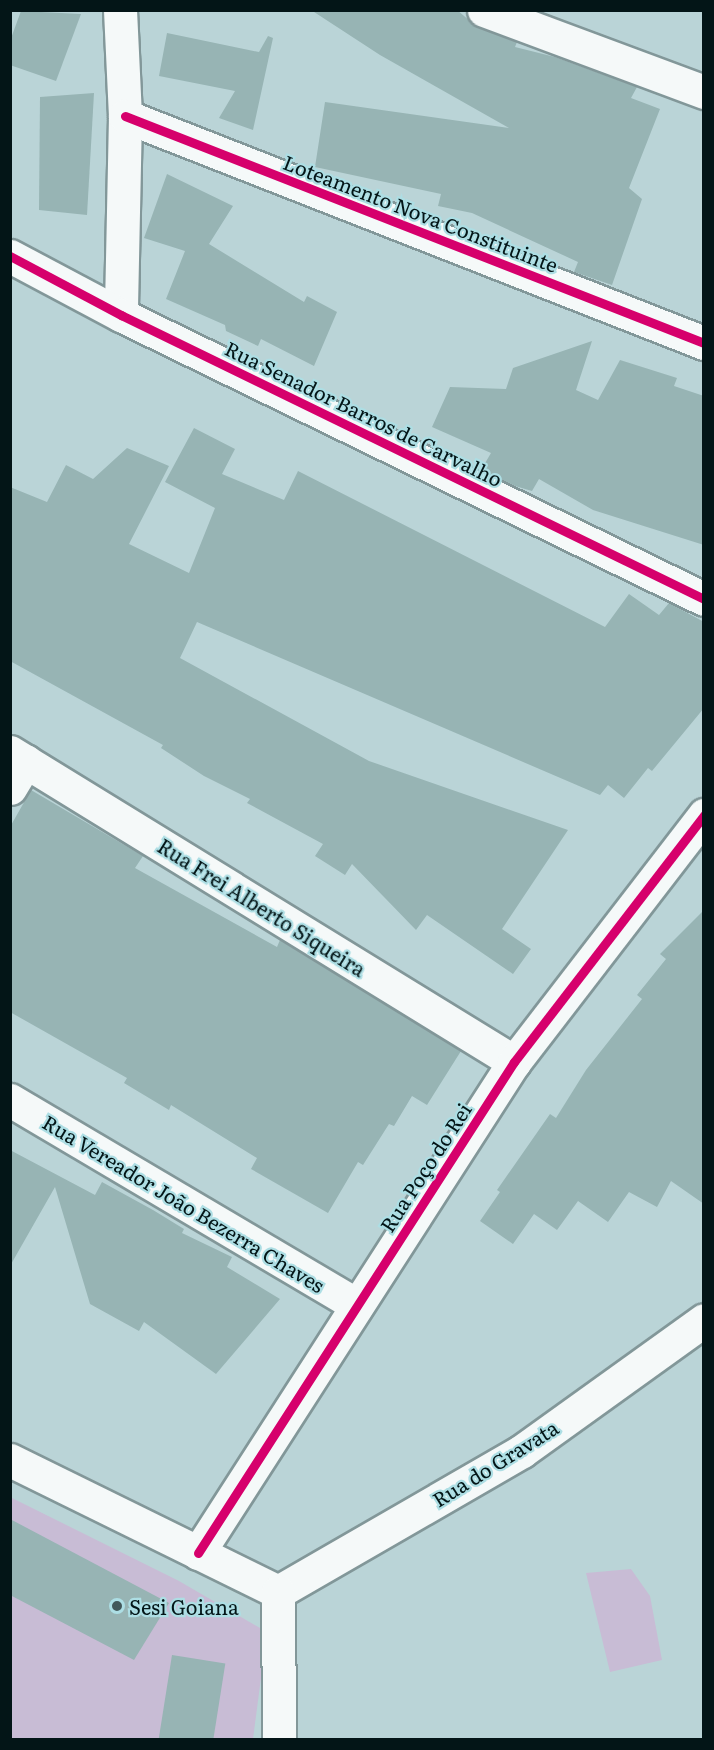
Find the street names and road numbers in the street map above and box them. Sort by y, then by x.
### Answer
street label: Loteamento Nova Constituinte [280,149,562,277]
street label: Rua Senador Barros de Carvalho [222,335,506,491]
street label: Rua Frei Alberto Siqueira [154,833,370,981]
street label: Rua Poço do Rei [374,1098,476,1236]
street label: Rua Vereador João Bezerra Chaves [39,1109,329,1297]
street label: Rua do Gravata [428,1415,562,1511]

